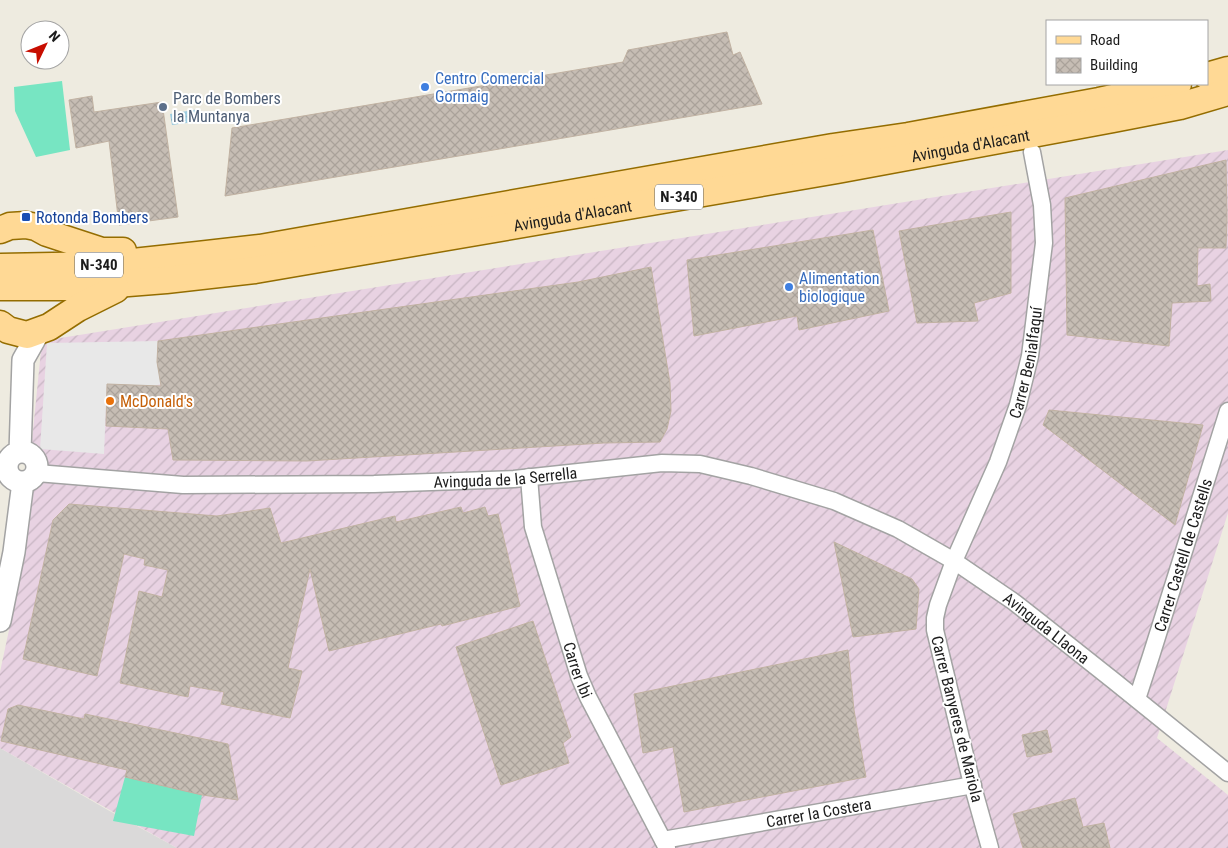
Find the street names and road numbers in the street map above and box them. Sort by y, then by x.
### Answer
street label: Avinguda d'Alacant [910,125,1031,166]
road number: N-340 [655,184,703,210]
street label: Avinguda d'Alacant [512,196,633,235]
road number: N-340 [75,252,123,278]
street label: Carrer Benialfaquí [1005,304,1046,421]
street label: Avinguda de la Serrella [433,463,578,491]
street label: Carrer Castell de Castells [1150,476,1216,634]
street label: Avinguda Llaona [1000,588,1093,667]
street label: Carrer Banyeres de Mariola [927,634,987,804]
street label: Carrer Ibi [560,640,597,701]
street label: Carrer la Costera [765,794,873,831]

